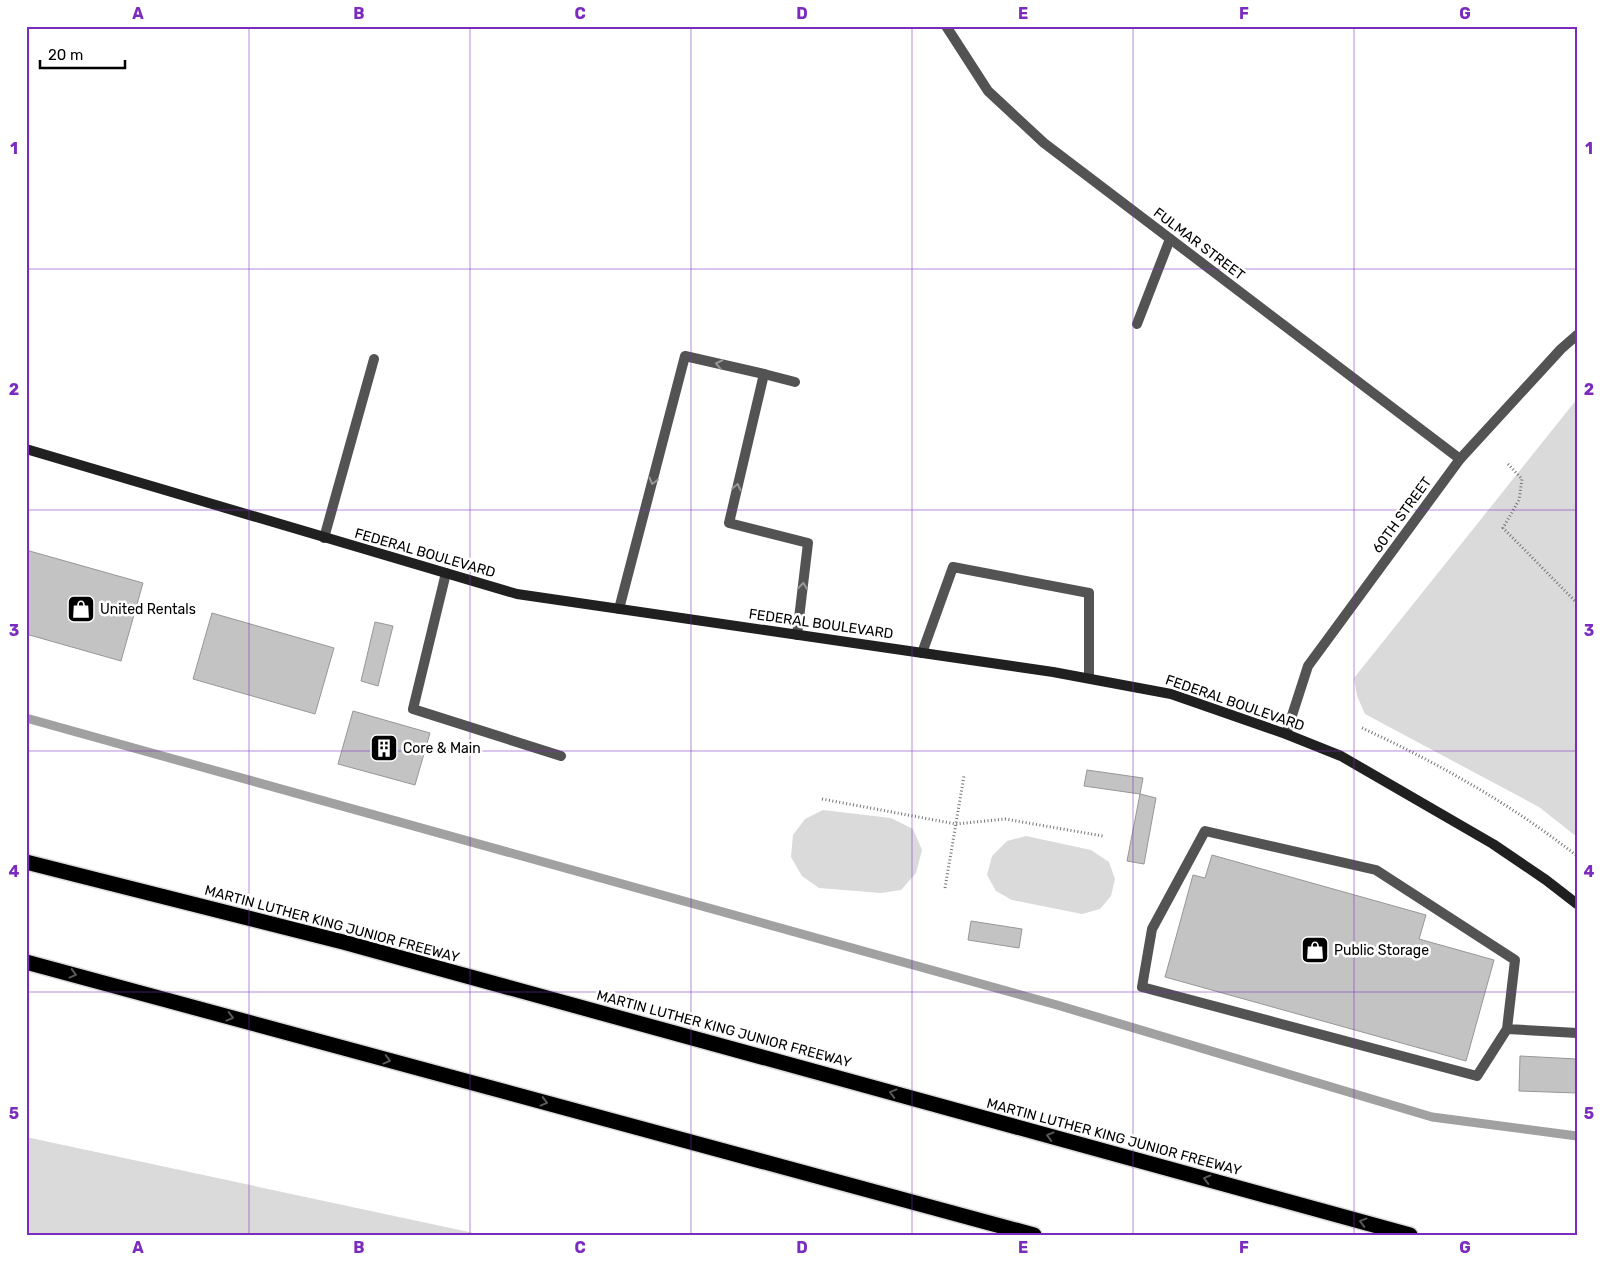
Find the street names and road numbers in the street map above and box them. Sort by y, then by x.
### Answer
street label: FULMAR STREET [1150,204,1248,284]
street label: 60TH STREET [1369,474,1435,556]
street label: FEDERAL BOULEVARD [353,525,497,581]
street label: FEDERAL BOULEVARD [748,605,894,643]
street label: FEDERAL BOULEVARD [1163,671,1307,735]
street label: MARTIN LUTHER KING JUNIOR FREEWAY [203,882,461,966]
street label: MARTIN LUTHER KING JUNIOR FREEWAY [595,987,853,1071]
street label: MARTIN LUTHER KING JUNIOR FREEWAY [985,1095,1243,1179]

